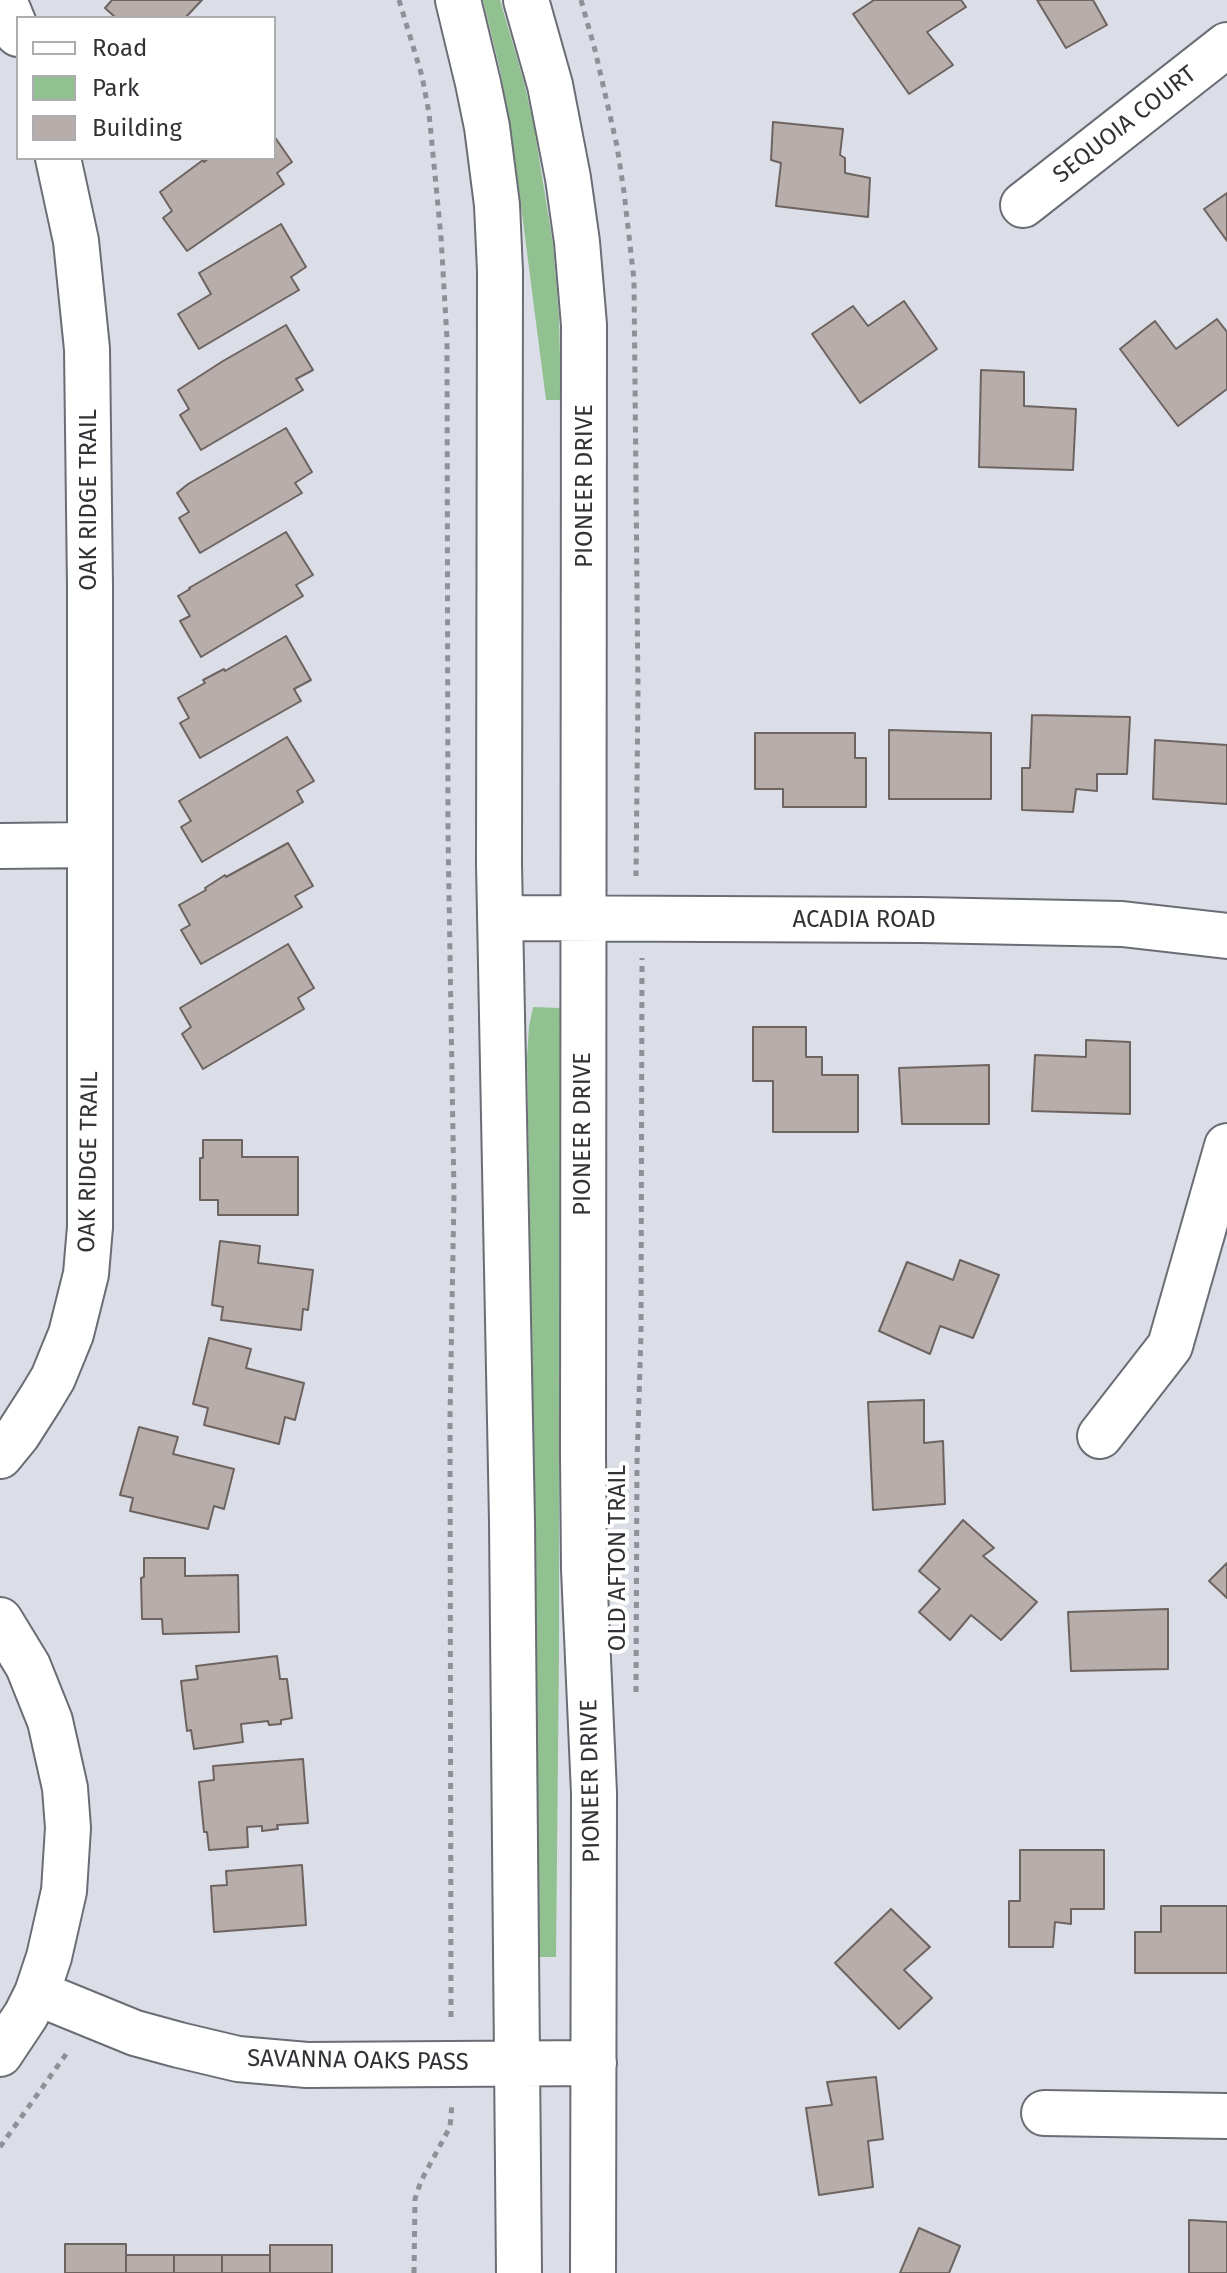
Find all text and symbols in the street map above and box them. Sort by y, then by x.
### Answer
legend [16,16,276,160]
text: Road [92,34,147,62]
street label: SEQUOIA COURT [1048,60,1202,190]
text: Park [92,74,139,102]
text: Building [92,114,182,142]
street label: PIONEER DRIVE [571,404,599,568]
street label: OAK RIDGE TRAIL [75,409,103,591]
street label: ACADIA ROAD [792,906,936,934]
street label: PIONEER DRIVE [569,1052,597,1216]
street label: OAK RIDGE TRAIL [73,1071,105,1253]
street label: OLD AFTON TRAIL [604,1465,632,1651]
street label: PIONEER DRIVE [575,1699,607,1863]
street label: SAVANNA OAKS PASS [247,2045,469,2077]

